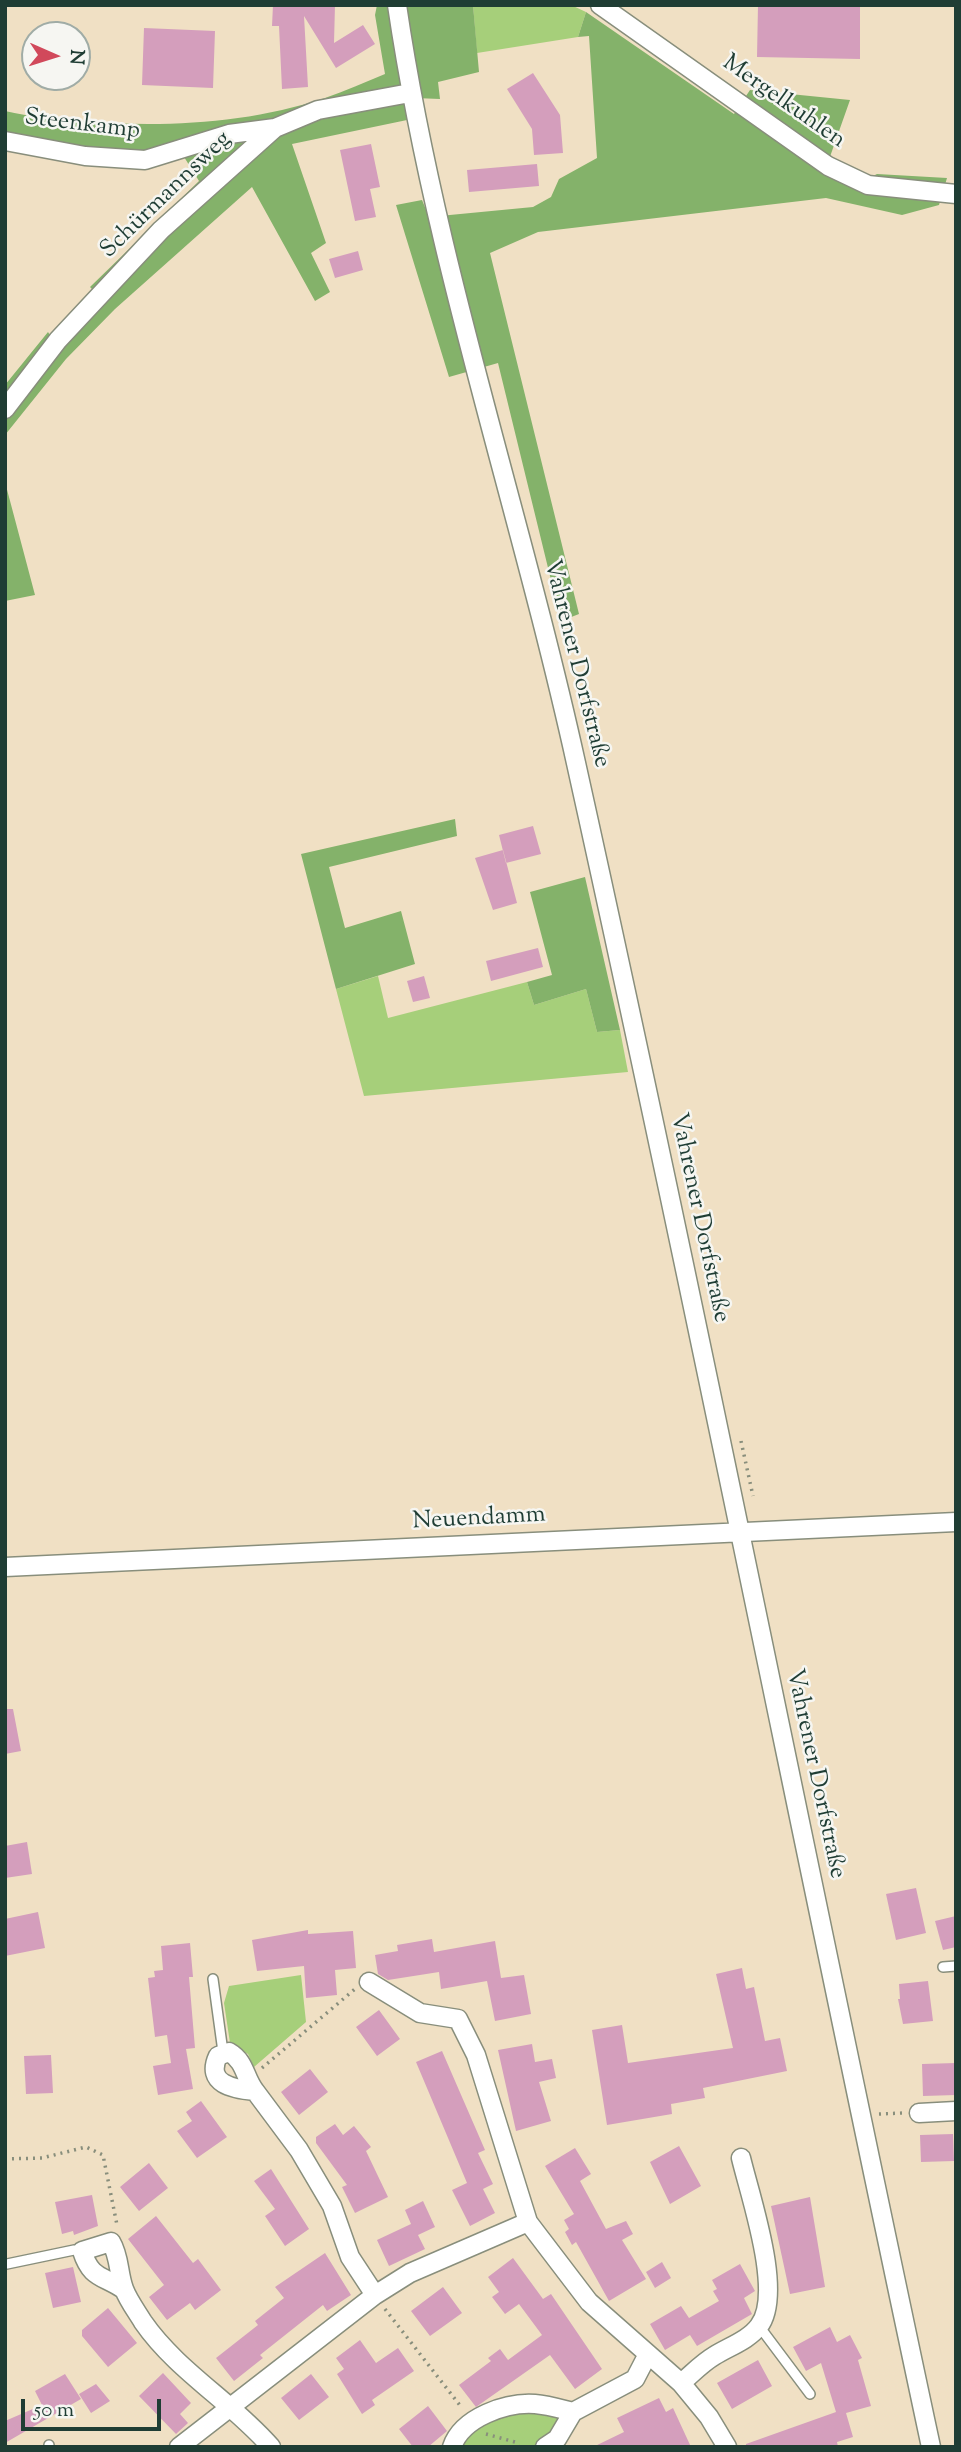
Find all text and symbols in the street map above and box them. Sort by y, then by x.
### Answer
north arrow [21,21,91,91]
text: N [62,49,89,65]
street label: Mergelkuhlen [716,50,850,156]
street label: Steenkamp [23,105,141,147]
street label: Schürmannsweg [96,126,238,266]
street label: Vahrener Dorfstraße [535,557,615,771]
street label: Vahrener Dorfstraße [662,1111,734,1325]
street label: Neuendamm [412,1502,546,1538]
street label: Vahrener Dorfstraße [778,1667,850,1881]
scale bar [24,2386,164,2430]
text: 50 m [34,2396,74,2426]

